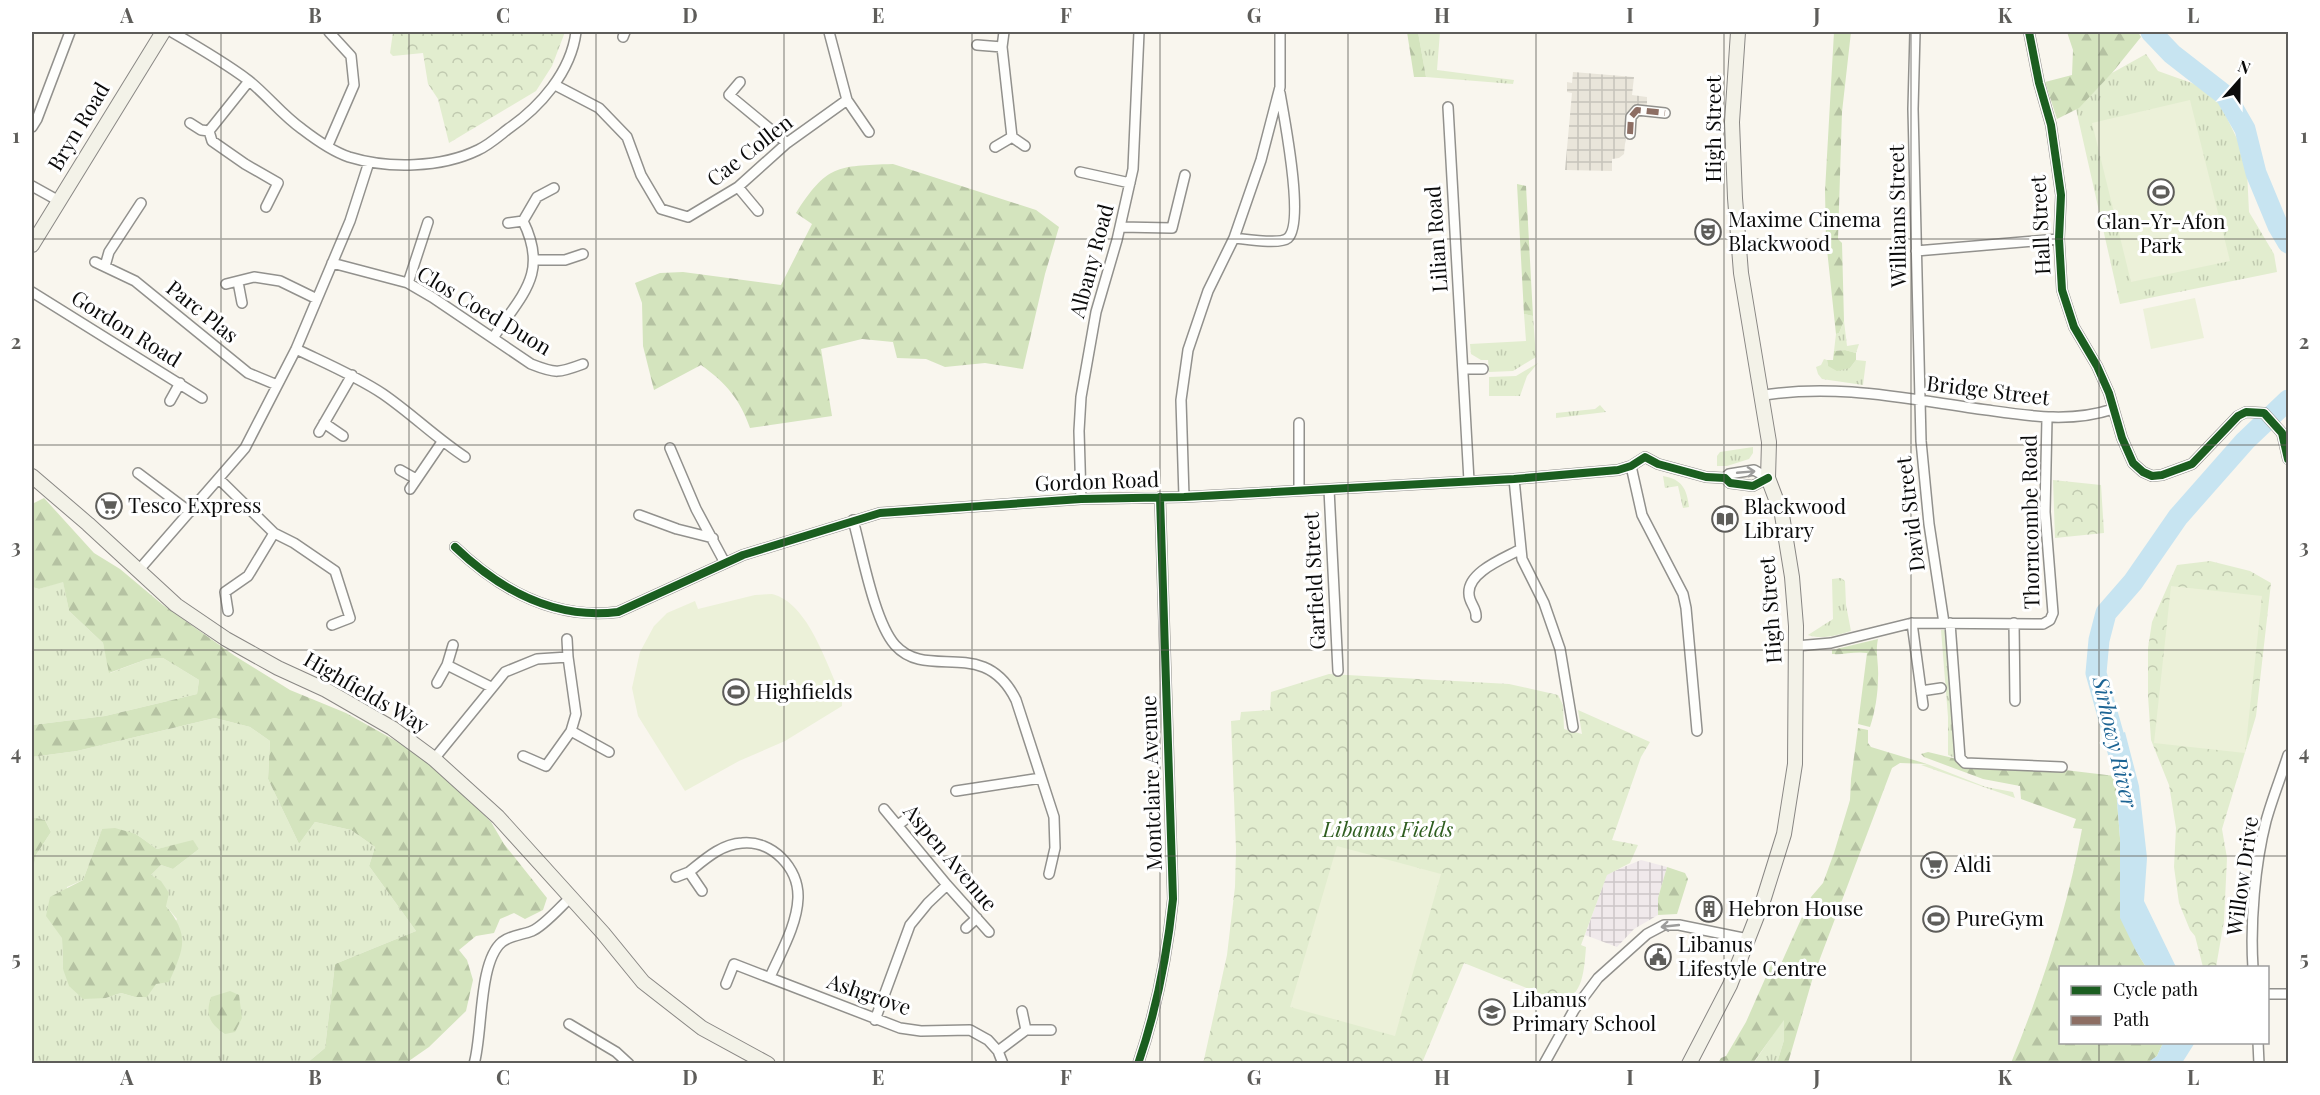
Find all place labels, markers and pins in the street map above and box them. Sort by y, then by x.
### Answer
sports icon: Glan-Yr-Afon Park [2146,177,2176,207]
place label: Maxime Cinema Blackwood [1728,204,1882,256]
place label: Glan-Yr-Afon Park [2097,206,2226,258]
theatre icon: Maxime Cinema Blackwood [1693,217,1723,247]
place label: Tesco Express [128,490,261,518]
supermarket icon: Tesco Express [94,491,124,521]
place label: Blackwood Library [1744,491,1846,543]
library icon: Blackwood Library [1710,504,1740,534]
place label: Highfields [756,676,853,704]
sports icon: Highfields [721,677,751,707]
place label: Aldi [1953,849,1991,877]
supermarket icon: Aldi [1919,850,1949,880]
place label: Hebron House [1728,893,1863,921]
building icon: Hebron House [1694,894,1724,924]
place label: PureGym [1956,903,2044,931]
sports icon: PureGym [1921,904,1951,934]
place label: Libanus Lifestyle Centre [1678,929,1827,981]
public building icon: Libanus Lifestyle Centre [1643,942,1673,972]
place label: Libanus Primary School [1512,984,1656,1036]
school or university icon: Libanus Primary School [1477,997,1507,1027]

